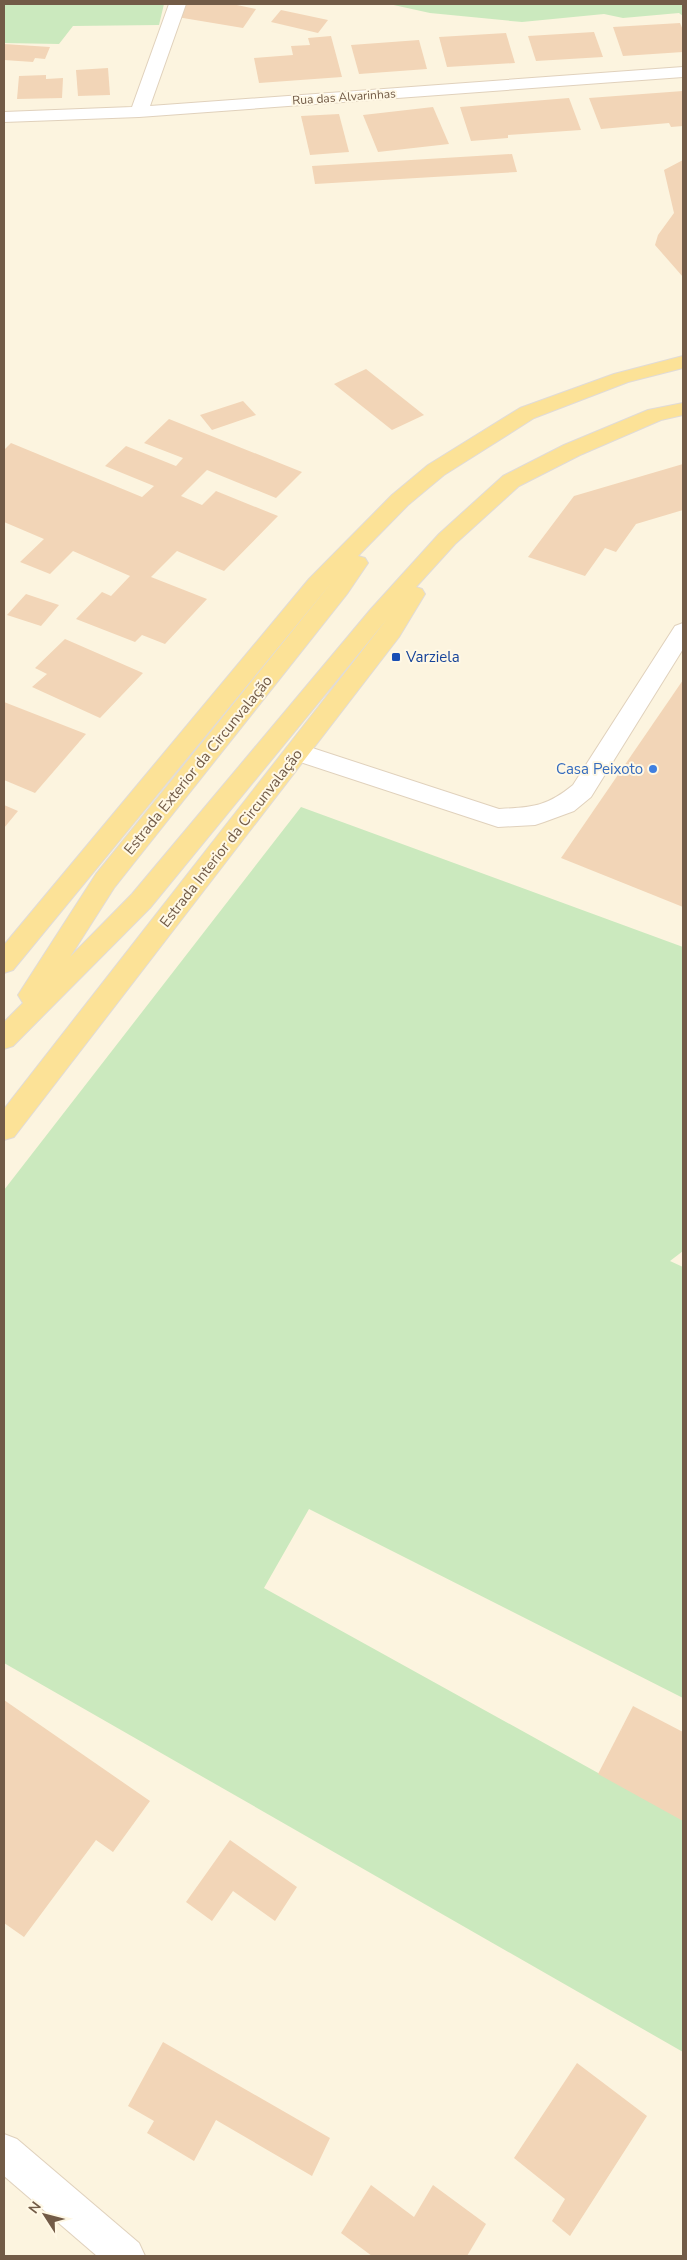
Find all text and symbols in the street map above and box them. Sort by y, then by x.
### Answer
street label: Rua das Alvarinhas [292,85,397,109]
place label: Varziela [405,647,460,667]
marker: Varziela [390,651,402,663]
street label: Estrada Exterior da Circunvalação [119,671,277,859]
street label: Estrada Interior da Circunvalação [155,745,307,931]
place label: Casa Peixoto [556,759,643,779]
marker: Casa Peixoto [647,763,659,775]
north arrow [20,2190,70,2240]
text: N [24,2198,46,2217]

